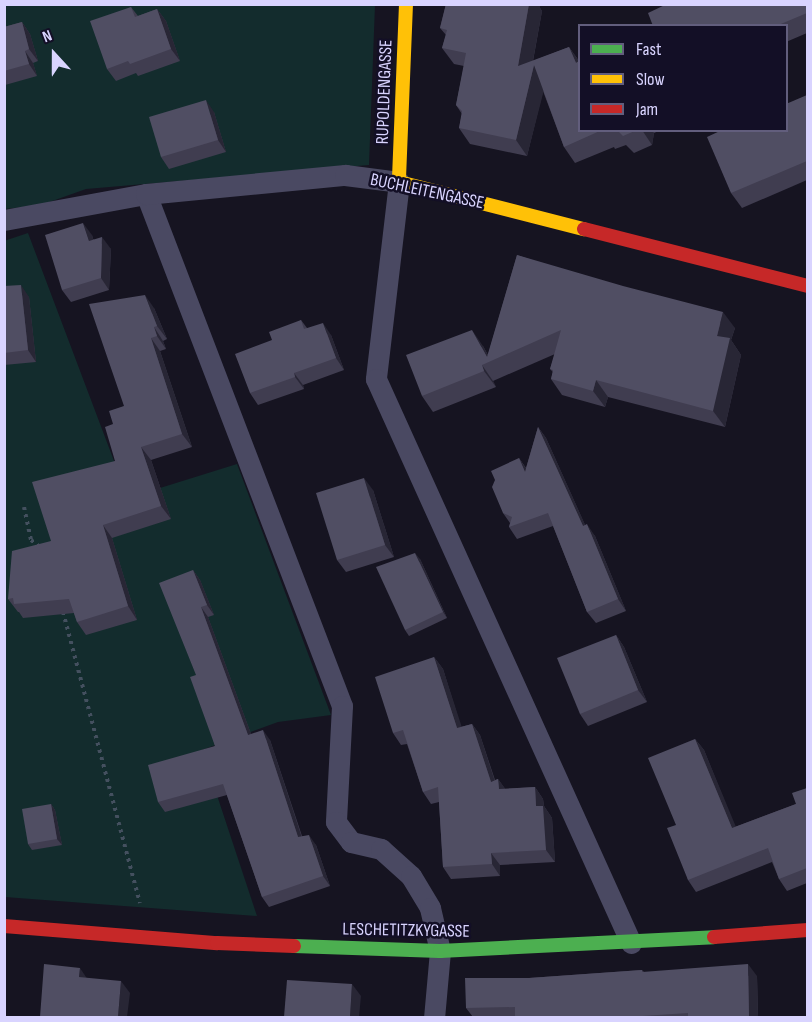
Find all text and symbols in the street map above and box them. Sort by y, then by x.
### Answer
north arrow [24,24,84,84]
legend [578,24,788,132]
text: N [40,26,55,47]
street label: RUPOLDENGASSE [372,39,398,145]
text: Fast [636,39,661,60]
text: Slow [636,69,665,90]
text: Jam [636,99,658,120]
street label: BUCHLEITENGASSE [368,169,486,215]
street label: LESCHETITZKYGASSE [342,919,470,943]

